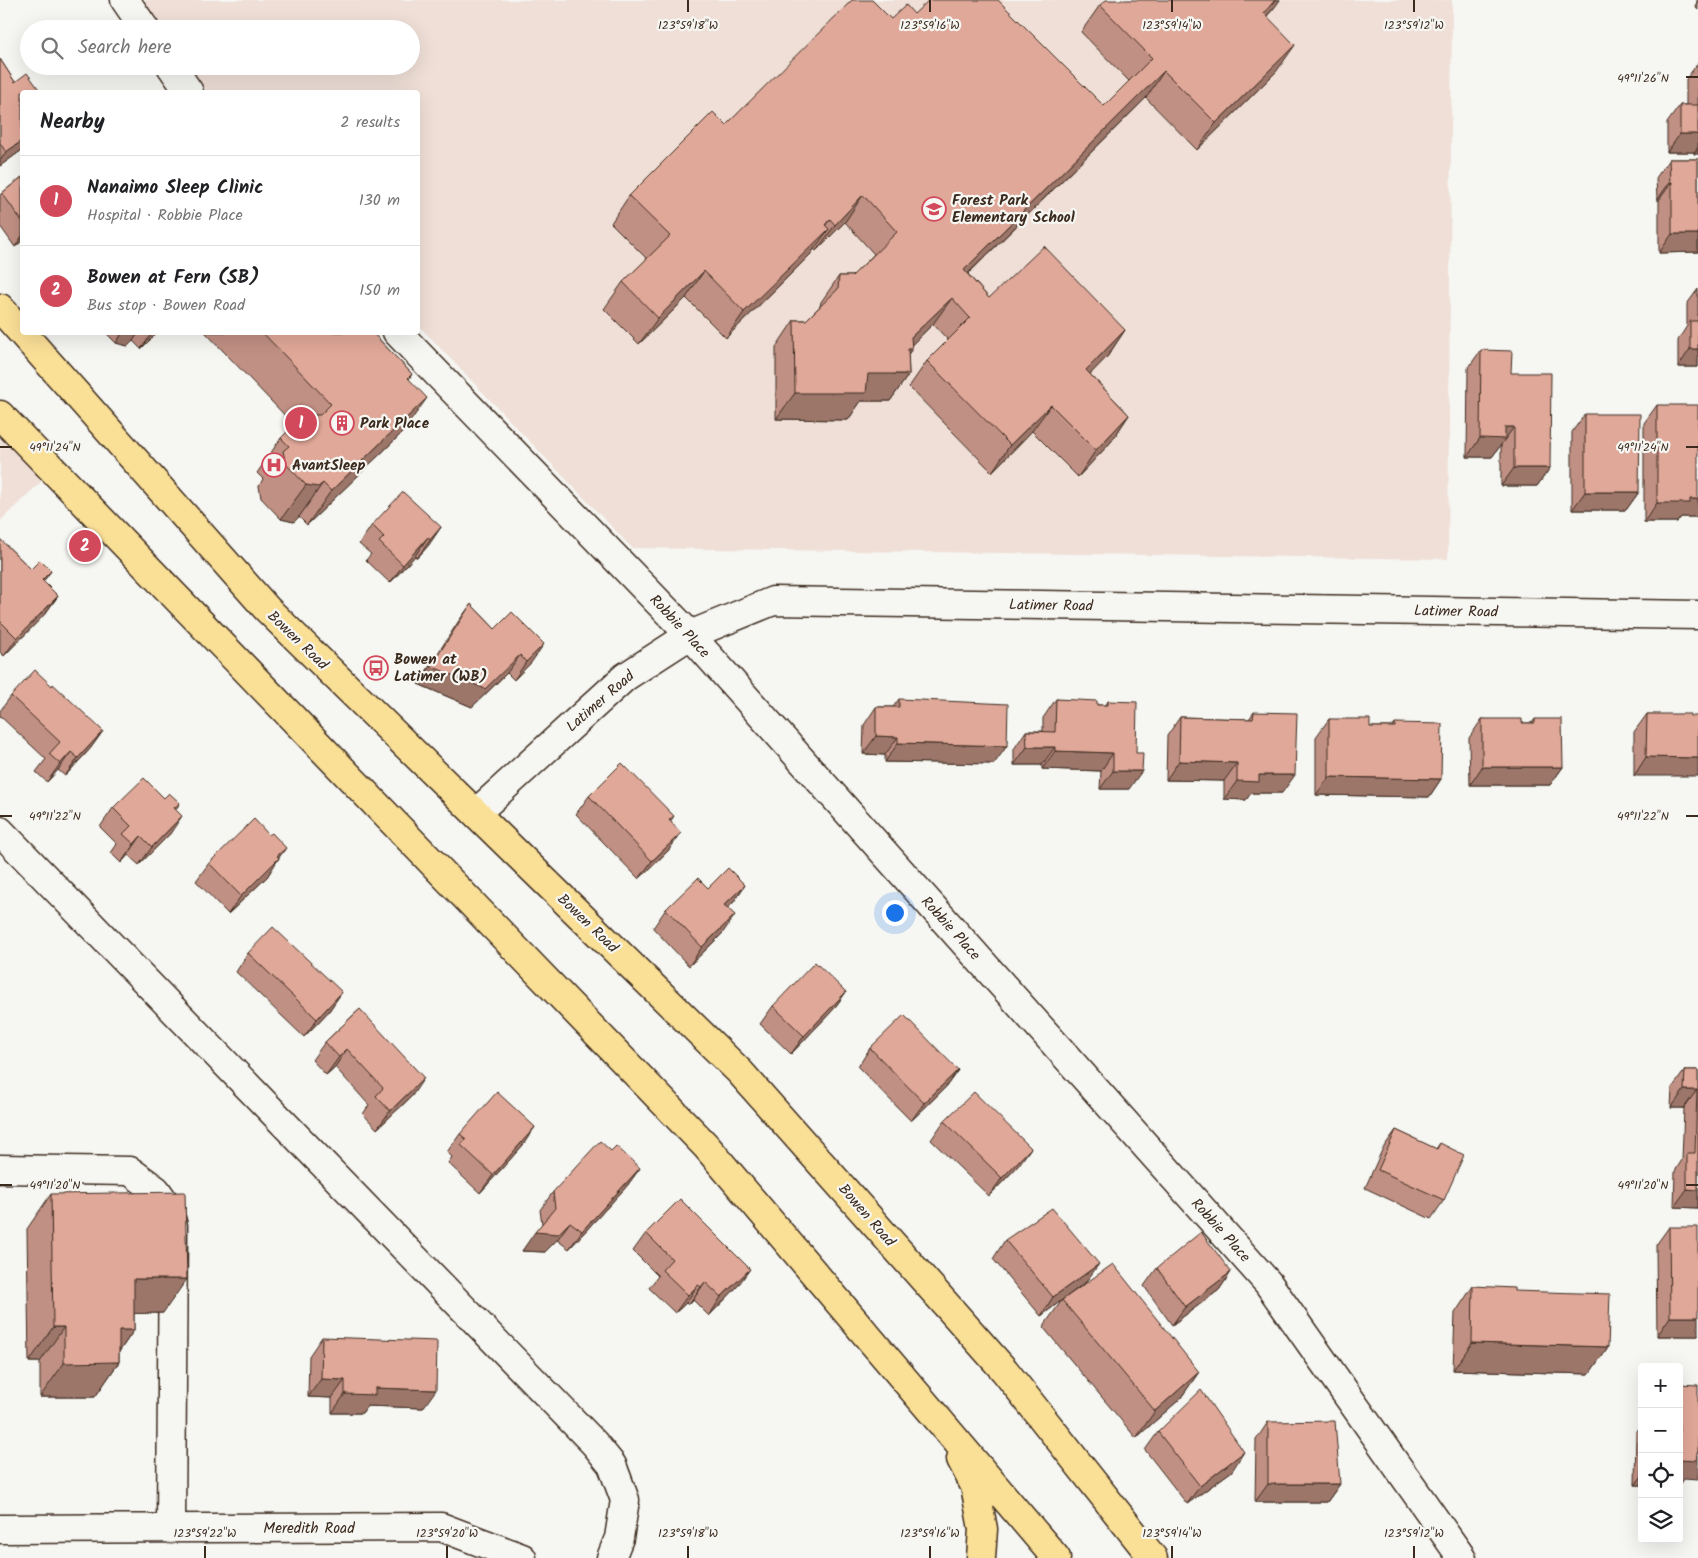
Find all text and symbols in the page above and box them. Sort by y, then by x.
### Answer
text: 123°59'18"W [658,16,718,35]
text: 123°59'16"W [900,16,960,35]
text: 123°59'14"W [1142,16,1202,35]
text: 123°59'12"W [1384,16,1444,35]
search box [20,20,420,75]
text: Search here [78,33,172,63]
icon: search [38,34,66,62]
text: 49°11'26"N [1617,69,1669,88]
text: Nearby [40,106,105,139]
text: 2 results [340,110,400,135]
text: Nanaimo Sleep Clinic [87,173,263,203]
text: 1 [54,188,58,213]
text: 130 m [359,188,400,213]
place label: Forest Park Elementary School [952,189,1075,230]
school or university icon: Forest Park Elementary School [921,196,947,222]
text: Hospital · Robbie Place [87,203,243,228]
text: Bowen at Fern (SB) [87,263,259,293]
text: 2 [51,278,61,303]
text: 150 m [359,278,400,303]
text: Bus stop · Bowen Road [87,293,245,318]
pin: 1 [285,404,317,442]
building icon: Park Place [329,410,355,436]
place label: Park Place [360,412,430,436]
text: 49°11'24"N [29,438,81,457]
text: 49°11'24"N [1617,438,1669,457]
hospital icon: AvantSleep [261,452,287,478]
place label: AvantSleep [292,454,366,478]
pin: 2 [69,527,101,565]
street label: Robbie Place [643,589,715,664]
street label: Latimer Road [1009,593,1094,619]
street label: Latimer Road [1414,599,1499,625]
street label: Bowen Road [261,605,334,677]
place label: Bowen at Latimer (WB) [394,648,488,689]
bus stop icon: Bowen at Latimer (WB) [363,655,389,681]
street label: Latimer Road [561,665,641,738]
text: 49°11'22"N [29,807,81,826]
text: 49°11'22"N [1617,807,1669,826]
street label: Bowen Road [551,888,624,960]
street label: Robbie Place [915,891,986,967]
your location [882,900,908,926]
text: 49°11'20"N [30,1176,80,1195]
text: 49°11'20"N [1618,1176,1668,1195]
street label: Bowen Road [832,1179,901,1253]
street label: Robbie Place [1185,1193,1256,1269]
map controls [1638,1363,1683,1543]
button: + [1638,1363,1683,1408]
button: − [1638,1408,1683,1453]
button: locate [1638,1453,1683,1498]
button: layers [1638,1498,1683,1543]
street label: Meredith Road [263,1517,355,1541]
text: 123°59'22"W [173,1524,237,1543]
text: 123°59'20"W [416,1524,478,1543]
text: 123°59'18"W [658,1524,718,1543]
text: 123°59'16"W [900,1524,960,1543]
text: 123°59'14"W [1142,1524,1202,1543]
text: 123°59'12"W [1384,1524,1444,1543]

